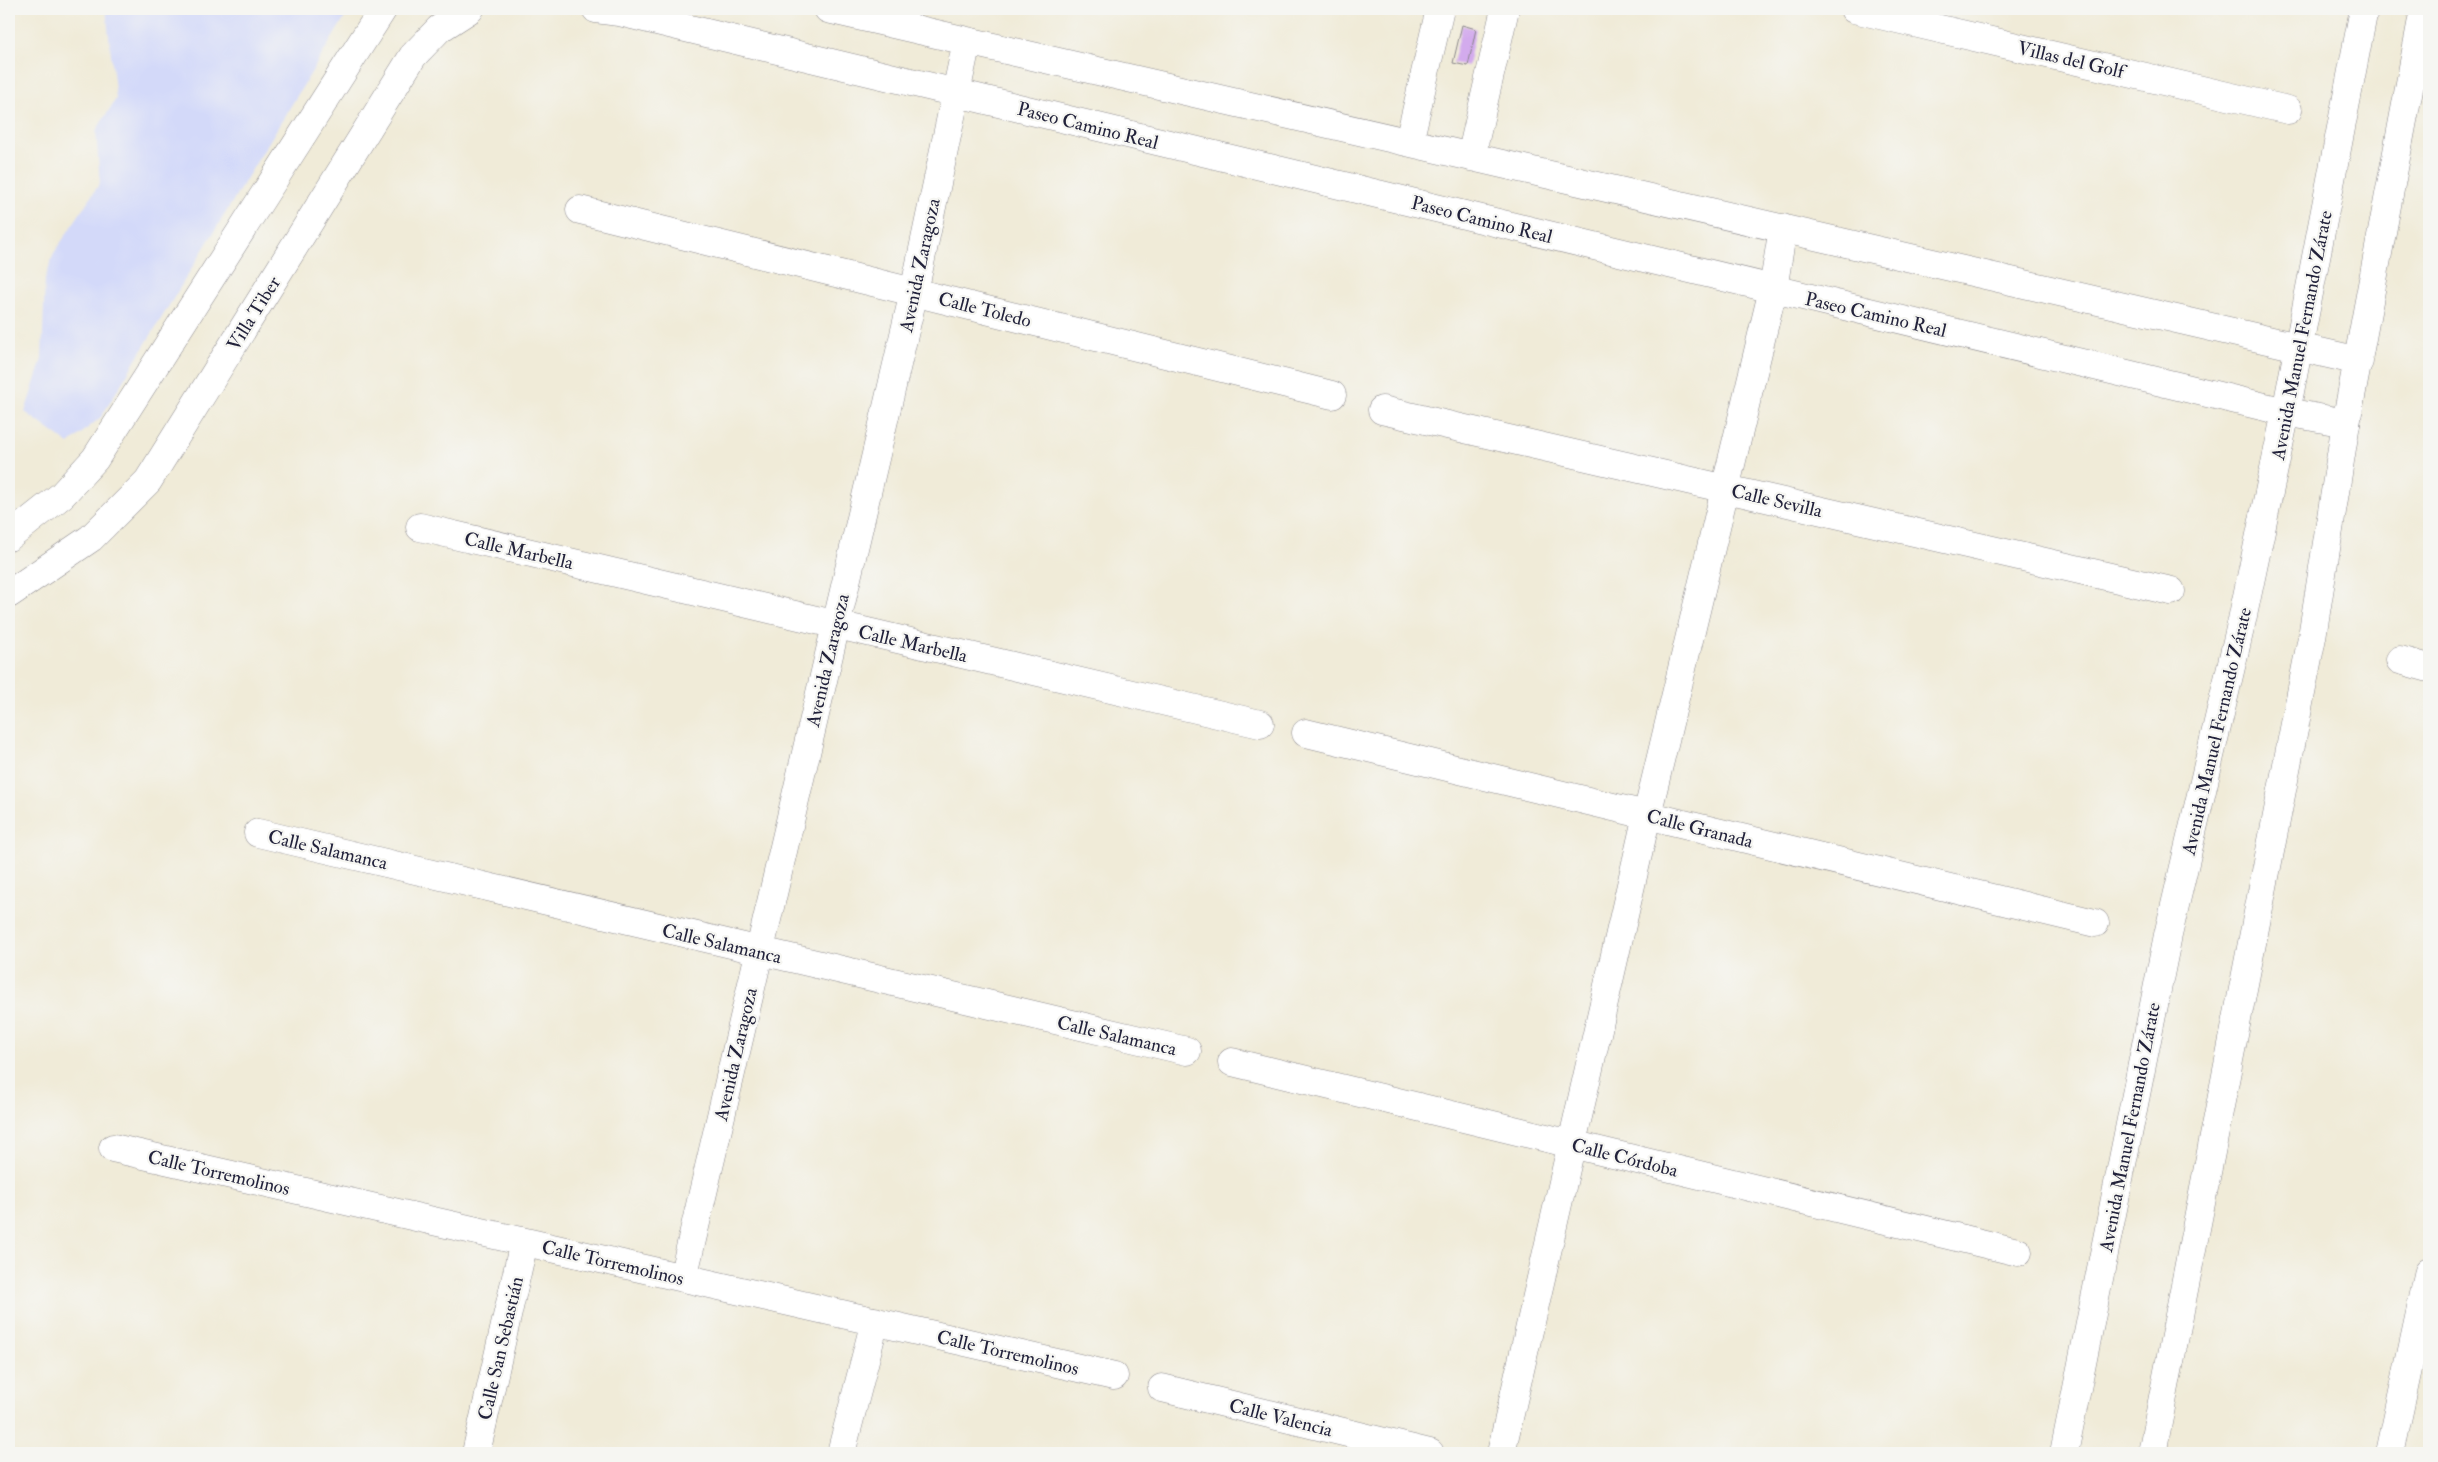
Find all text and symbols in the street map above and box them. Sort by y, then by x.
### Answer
street label: Villas del Golf [2015,36,2129,85]
street label: Paseo Camino Real [1015,97,1161,155]
street label: Paseo Camino Real [1409,191,1555,249]
street label: Avenida Zaragoza [894,196,946,335]
street label: Avenida Manuel Fernando Zárate [2266,209,2338,463]
street label: Villa Tiber [222,272,286,355]
street label: Calle Toledo [936,287,1034,333]
street label: Paseo Camino Real [1803,287,1949,343]
street label: Calle Sevilla [1729,479,1825,523]
street label: Calle Marbella [462,527,576,575]
street label: Avenida Zaragoza [801,591,855,730]
street label: Avenida Manuel Fernando Zárate [2177,605,2257,858]
street label: Calle Marbella [856,620,970,668]
street label: Calle Granada [1644,804,1756,854]
street label: Calle Salamanca [266,825,390,875]
street label: Calle Salamanca [660,919,784,969]
street label: Avenida Zaragoza [709,985,763,1124]
street label: Avenida Manuel Fernando Zárate [2094,1001,2166,1255]
street label: Calle Salamanca [1055,1011,1179,1061]
street label: Calle Córdoba [1569,1133,1681,1183]
street label: Calle Torremolinos [145,1145,292,1201]
street label: Calle Torremolinos [539,1235,686,1291]
street label: Calle San Sebastián [473,1274,529,1422]
street label: Calle Torremolinos [934,1325,1081,1381]
street label: Calle Valencia [1226,1394,1335,1442]

